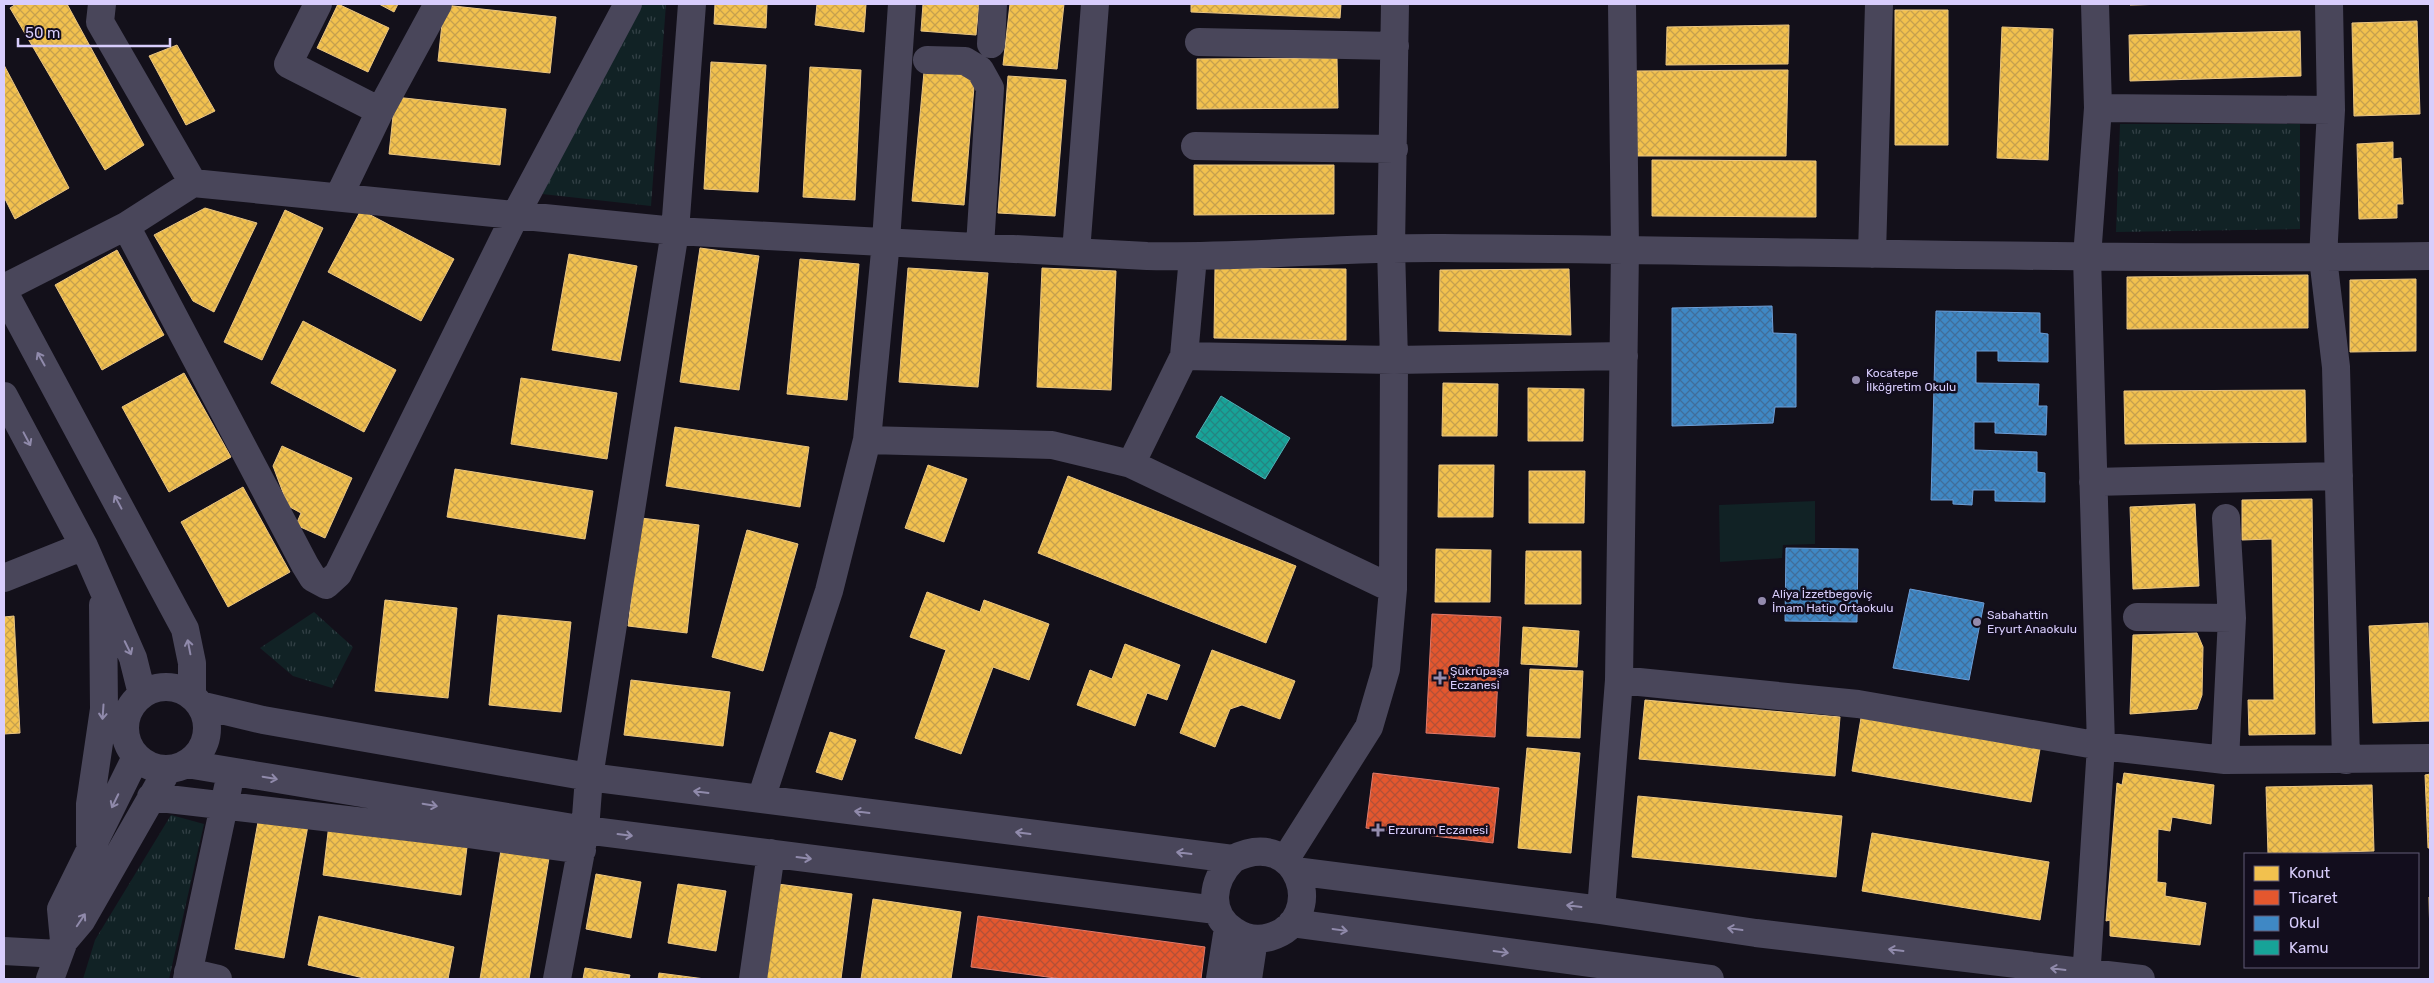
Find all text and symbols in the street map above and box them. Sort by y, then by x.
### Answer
scale bar [18,15,170,47]
text: 50 m [25,24,60,42]
one-way arrow [35,352,45,367]
place label: Kocatepe İlköğretim Okulu [1866,366,1956,394]
marker: Kocatepe İlköğretim Okulu [1850,374,1862,386]
one-way arrow [22,432,32,447]
one-way arrow [113,495,122,510]
place label: Aliya İzzetbegoviç İmam Hatip Ortaokulu [1772,587,1893,615]
marker: Aliya İzzetbegoviç İmam Hatip Ortaokulu [1756,595,1768,607]
place label: Sabahattin Eryurt Anaokulu [1987,608,2077,636]
marker: Sabahattin Eryurt Anaokulu [1971,616,1983,628]
one-way arrow [183,640,193,656]
one-way arrow [123,641,133,656]
place label: Şükrüpaşa Eczanesi [1450,664,1509,692]
marker: Şükrüpaşa Eczanesi [1434,672,1446,684]
one-way arrow [98,704,108,720]
one-way arrow [262,773,278,783]
one-way arrow [693,786,709,796]
one-way arrow [109,793,119,808]
one-way arrow [422,800,438,810]
one-way arrow [854,807,870,817]
place label: Erzurum Eczanesi [1388,823,1488,837]
marker: Erzurum Eczanesi [1372,824,1384,836]
one-way arrow [1015,828,1031,838]
one-way arrow [617,831,633,841]
one-way arrow [1176,848,1192,858]
one-way arrow [796,853,812,863]
legend [2244,853,2419,968]
text: Konut [2289,864,2330,882]
text: Ticaret [2289,889,2338,907]
one-way arrow [1567,901,1583,911]
one-way arrow [76,914,86,928]
text: Okul [2289,914,2320,932]
one-way arrow [1727,924,1743,934]
one-way arrow [1332,925,1348,935]
text: Kamu [2289,939,2329,957]
one-way arrow [1889,944,1905,954]
one-way arrow [1493,948,1509,958]
one-way arrow [2050,964,2066,974]

